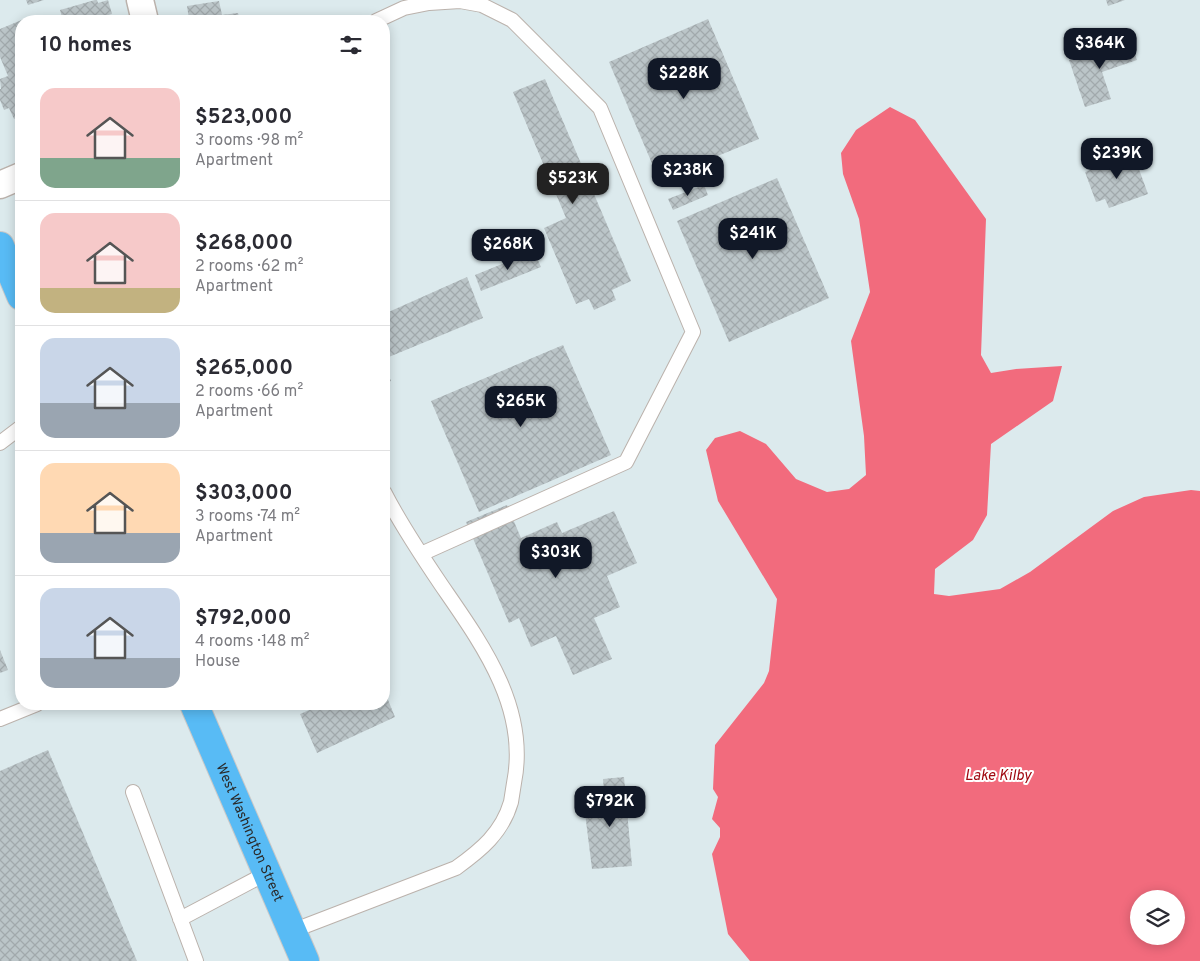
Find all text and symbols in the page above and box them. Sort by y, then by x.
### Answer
pin: $364K [1065,28,1135,70]
icon: filters [337,31,365,59]
text: 10 homes [40,32,132,59]
text: $364K [1075,34,1125,54]
pin: $228K [649,58,719,100]
text: $228K [659,64,709,84]
text: $523,000 [195,104,292,131]
icon: home [80,108,140,168]
text: 3 rooms · 98 m² [195,131,303,151]
pin: $239K [1082,138,1152,180]
text: $239K [1092,144,1142,164]
text: Apartment [195,151,273,171]
pin: $238K [653,154,723,197]
text: $238K [663,161,713,181]
pin: $523K [538,162,608,205]
text: $523K [548,169,598,189]
pin: $241K [718,218,788,260]
text: $241K [729,224,777,244]
pin: $268K [473,228,543,271]
text: $268,000 [195,230,293,257]
icon: home [80,233,140,293]
text: $268K [483,235,533,255]
text: 2 rooms · 62 m² [195,257,303,277]
text: Apartment [195,277,273,297]
text: $265,000 [195,355,293,382]
icon: home [80,358,140,418]
text: 2 rooms · 66 m² [195,382,303,402]
pin: $265K [486,386,556,428]
text: $265K [496,392,546,412]
text: Apartment [195,402,273,422]
text: $303,000 [195,480,293,507]
icon: home [80,483,140,543]
text: 3 rooms · 74 m² [195,507,300,527]
text: Apartment [195,527,273,547]
pin: $303K [521,536,591,579]
text: $303K [531,543,581,563]
text: $792,000 [195,605,292,632]
icon: home [80,608,140,668]
text: 4 rooms · 148 m² [195,632,310,652]
text: House [195,652,240,672]
street label: West Washington Street [212,761,287,904]
water label: Lake Kilby [965,767,1033,786]
pin: $792K [575,786,645,828]
text: $792K [585,792,635,812]
map controls [1130,890,1185,945]
button: layers [1130,890,1185,945]

